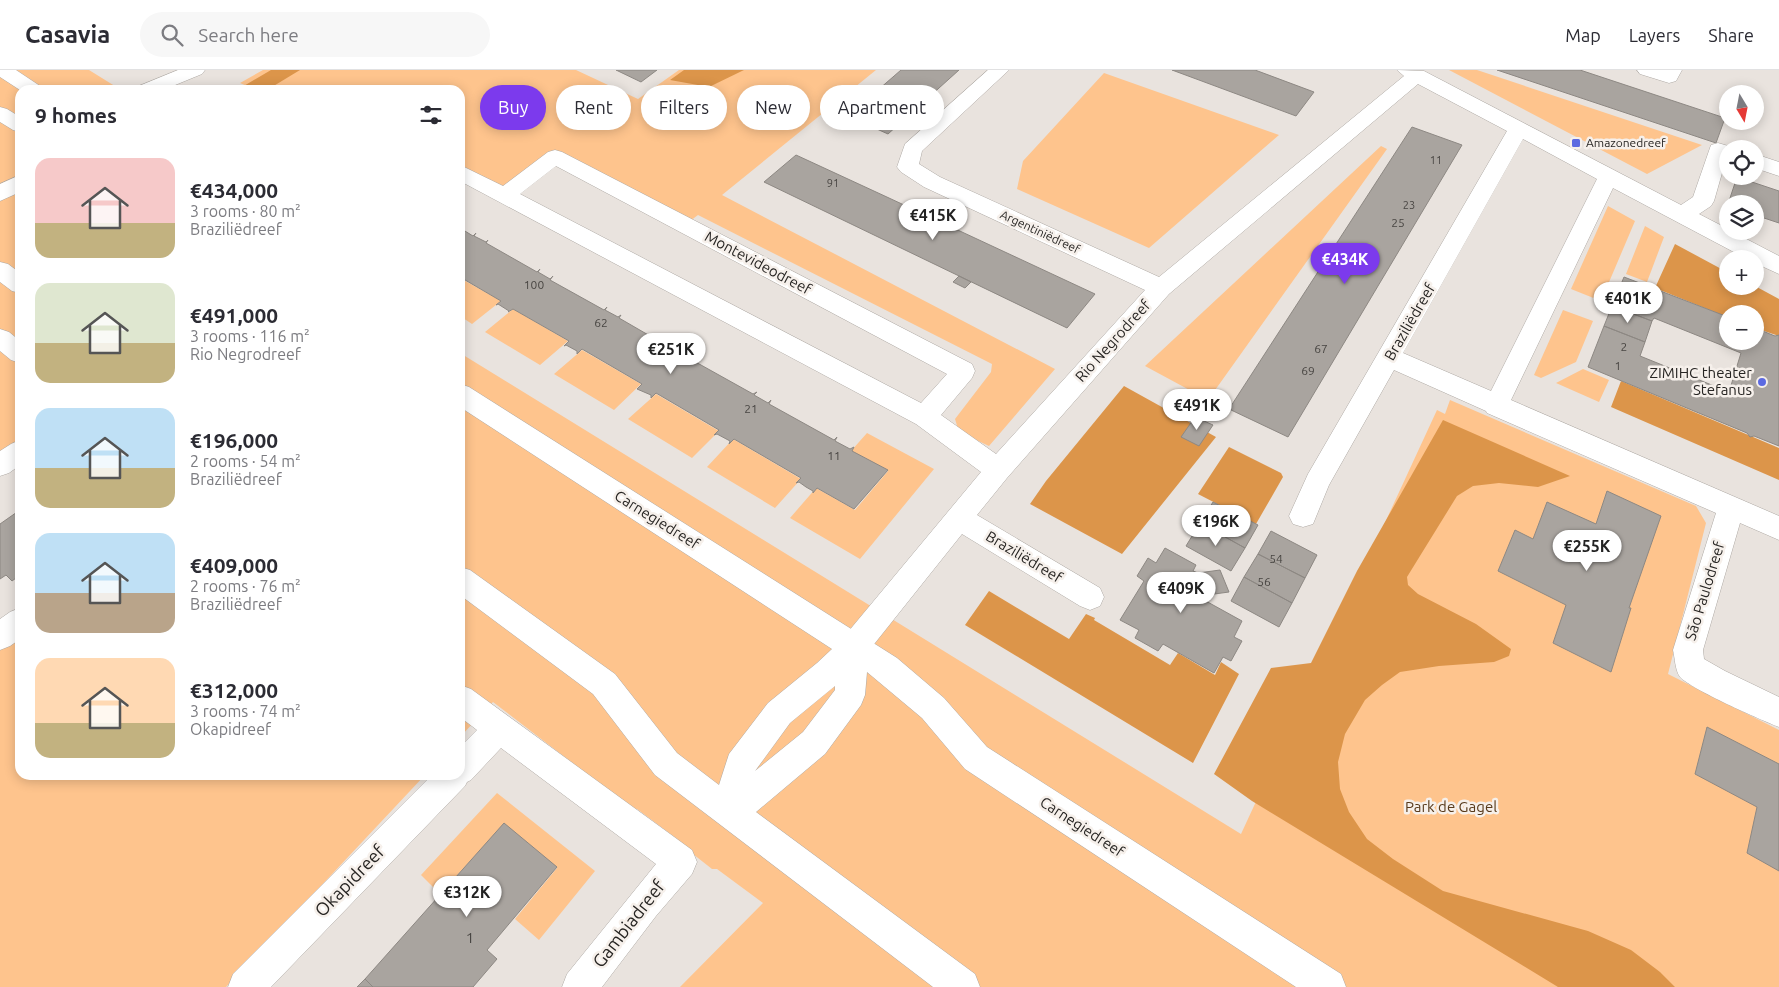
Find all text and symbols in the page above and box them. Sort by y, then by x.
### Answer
search box [140,12,490,57]
text: Casavia [25,21,110,48]
icon: search [158,21,186,49]
text: Search here [198,24,299,46]
text: Map [1565,25,1601,45]
text: Layers [1629,25,1680,45]
text: Share [1708,25,1754,45]
chip: Buy [480,85,546,130]
chip: Rent [556,85,631,130]
chip: Filters [641,85,727,130]
chip: New [737,85,810,130]
chip: Apartment [820,85,944,130]
north arrow [1719,85,1764,130]
map controls [1719,85,1764,350]
icon: filters [417,101,445,129]
text: 9 homes [35,103,117,127]
place label: Amazonedreef [1586,136,1666,149]
marker: Amazonedreef [1570,137,1582,149]
button: locate [1719,140,1764,185]
house number: 11 [1430,154,1442,166]
house number: 91 [827,177,839,189]
icon: home [75,178,135,238]
text: €434,000 [190,178,278,202]
button: layers [1719,195,1764,240]
pin: €415K [898,198,968,241]
house number: 23 [1403,199,1415,211]
text: 3 rooms · 80 m² [190,202,301,220]
text: €415K [910,206,956,224]
street label: Argentiniëdreef [998,207,1082,256]
house number: 25 [1391,216,1405,229]
text: Braziliëdreef [190,220,282,238]
street label: Montevideodreef [702,227,815,298]
pin: €434K [1310,242,1380,285]
text: €434K [1322,250,1368,268]
button: + [1719,250,1764,295]
house number: 100 [524,278,544,291]
street label: Braziliëdreef [1381,280,1439,363]
pin: €401K [1593,282,1663,324]
text: €401K [1605,289,1651,307]
street label: Rio Negrodreef [1072,296,1154,385]
icon: home [75,303,135,363]
text: €491,000 [190,303,278,327]
button: − [1719,305,1764,350]
house number: 62 [594,316,608,329]
text: 3 rooms · 116 m² [190,327,310,345]
pin: €251K [636,332,706,375]
text: €251K [648,340,694,358]
house number: 2 [1621,340,1627,353]
house number: 67 [1314,342,1328,355]
text: Rio Negrodreef [190,345,301,363]
house number: 1 [1615,359,1621,372]
house number: 69 [1301,364,1315,377]
place label: ZIMIHC theater Stefanus [1649,364,1752,398]
marker: ZIMIHC theater Stefanus [1756,376,1768,388]
pin: €491K [1162,388,1232,431]
text: €491K [1174,396,1220,414]
house number: 21 [744,402,758,415]
icon: home [75,428,135,488]
text: €196,000 [190,428,278,452]
house number: 11 [827,449,841,462]
text: 2 rooms · 54 m² [190,452,301,470]
text: Braziliëdreef [190,470,282,488]
street label: Carnegiedreef [612,487,703,553]
pin: €196K [1181,504,1251,547]
text: €196K [1193,512,1239,530]
street label: Braziliëdreef [983,527,1066,586]
pin: €255K [1552,530,1622,572]
text: €255K [1564,537,1610,555]
street label: São Paulodreef [1681,539,1728,642]
house number: 54 [1269,552,1283,565]
icon: home [75,553,135,613]
text: €409,000 [190,553,278,577]
pin: €409K [1146,572,1216,614]
house number: 56 [1257,575,1271,588]
text: 2 rooms · 76 m² [190,577,301,595]
text: €409K [1158,579,1204,597]
text: Braziliëdreef [190,595,282,613]
icon: home [75,678,135,738]
text: €312,000 [190,678,278,702]
text: 3 rooms · 74 m² [190,702,301,720]
text: Okapidreef [190,720,271,738]
street label: Carnegiedreef [1037,793,1128,860]
park label: Park de Gagel [1405,798,1497,815]
street label: Okapidreef [310,840,388,920]
pin: €312K [432,876,502,918]
street label: Gambiadreef [588,876,668,971]
text: €312K [444,883,490,901]
house number: 1 [466,929,474,946]

